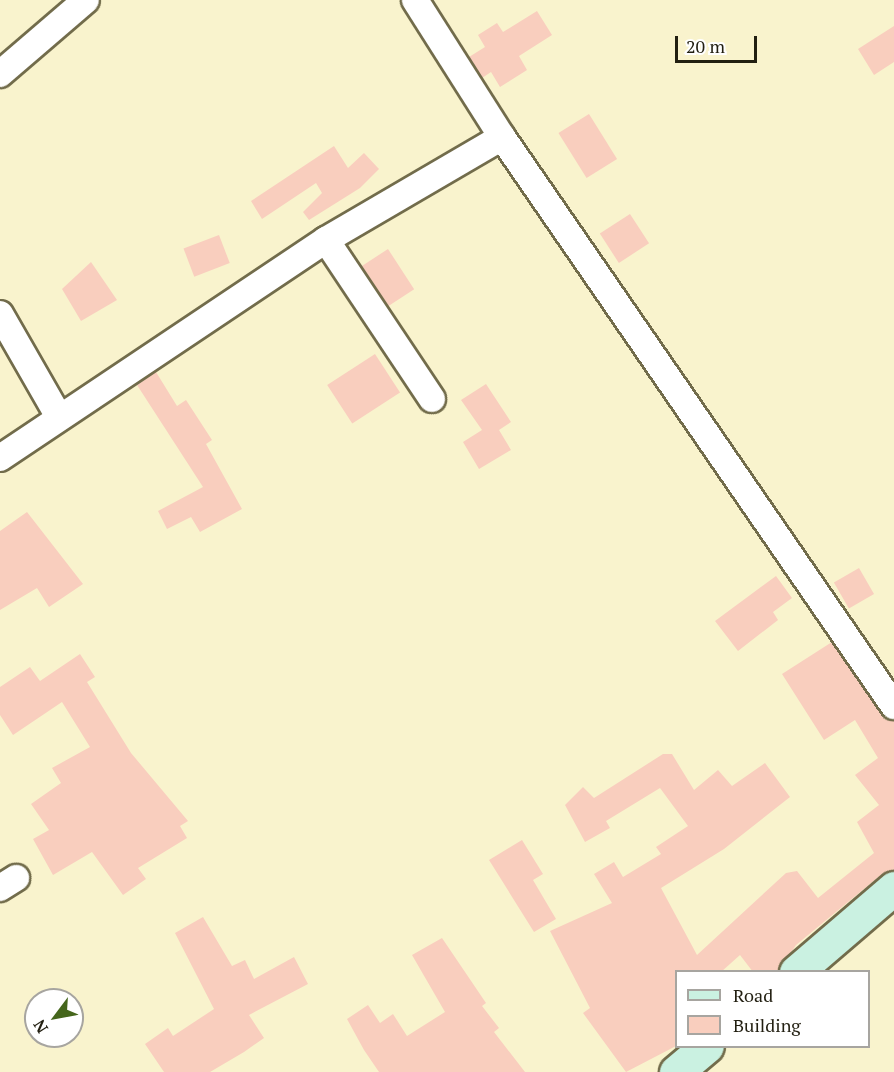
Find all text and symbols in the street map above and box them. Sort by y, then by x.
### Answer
scale bar [678,24,760,62]
text: 20 m [686,34,725,58]
legend [675,970,870,1048]
text: Road [733,983,773,1007]
north arrow [24,988,84,1048]
text: Building [733,1013,801,1037]
text: N [28,1016,53,1037]

